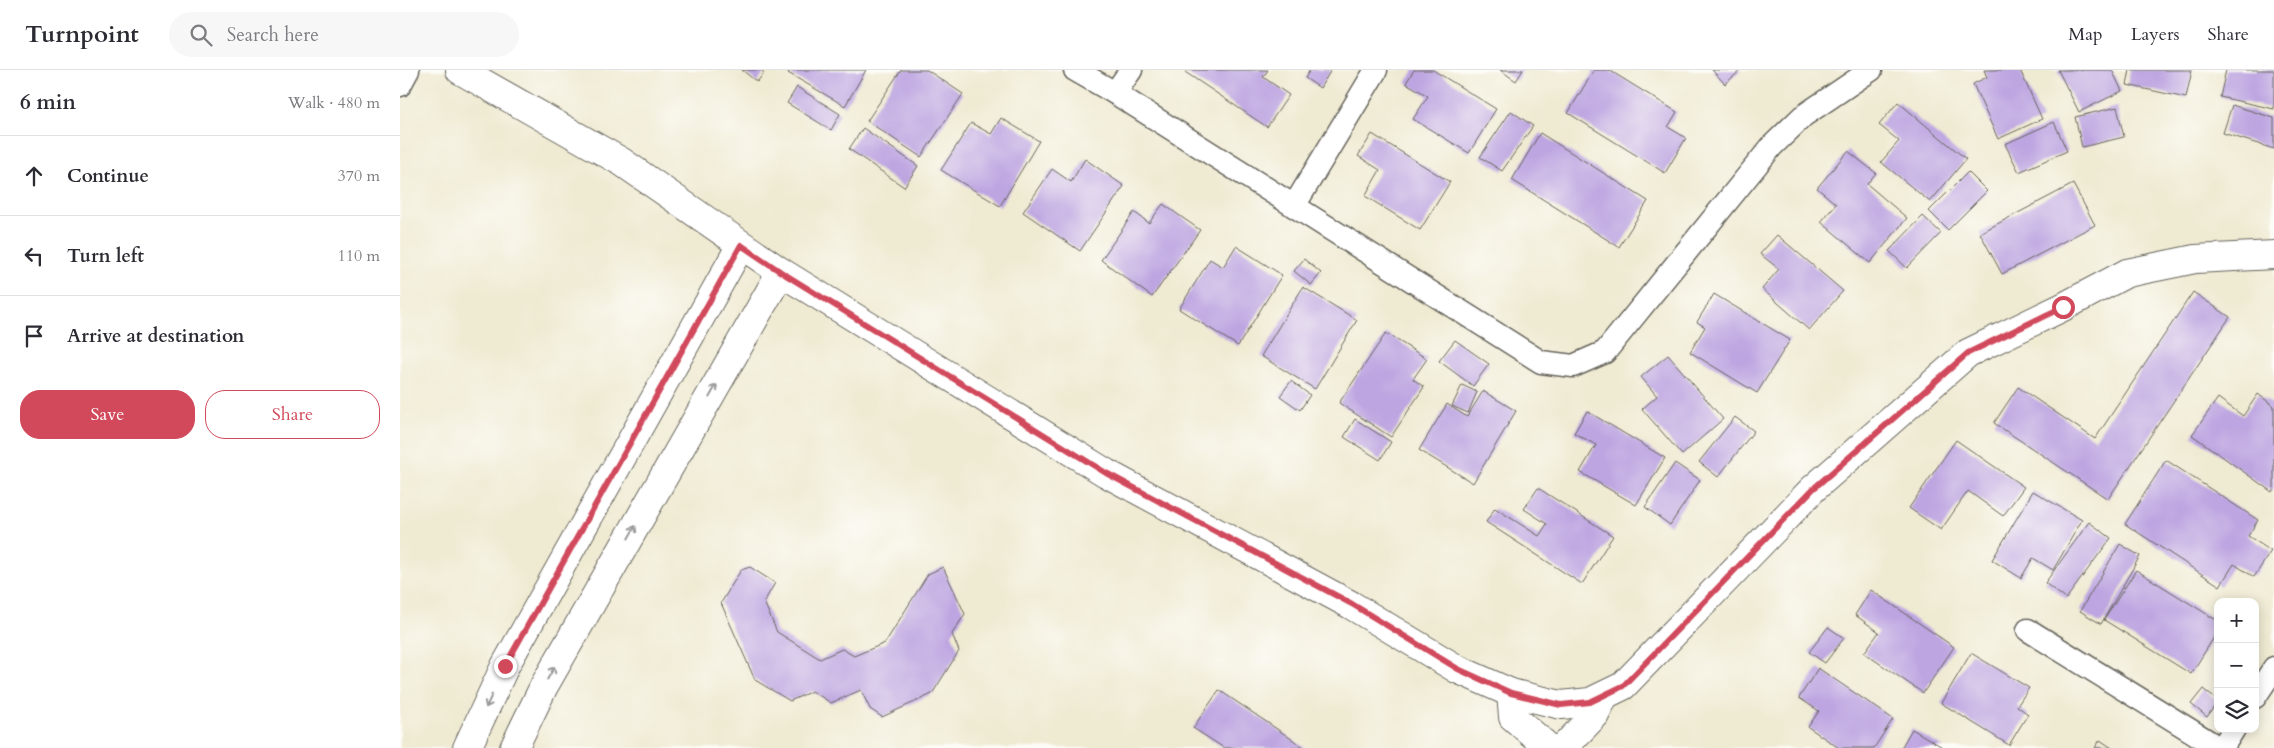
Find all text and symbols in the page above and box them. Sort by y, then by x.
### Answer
search box [169,12,519,57]
text: Turnpoint [25,18,139,51]
icon: search [187,21,215,49]
text: Search here [227,22,319,48]
text: Map [2068,22,2103,47]
text: Layers [2131,22,2180,47]
text: Share [2208,22,2249,47]
text: 6 min [20,88,76,117]
text: Walk · 480 m [288,92,380,114]
icon: ahead [20,162,48,190]
text: Continue [67,163,149,189]
text: 370 m [338,165,380,187]
icon: left [20,242,48,270]
text: Turn left [67,243,144,269]
text: 110 m [338,245,380,267]
route start [2052,296,2075,319]
icon: arrive [20,322,48,350]
text: Arrive at destination [67,323,244,349]
one-way arrow [708,384,718,399]
button: Save [20,390,195,439]
button: Share [205,390,380,439]
one-way arrow [627,525,637,540]
map controls [2214,598,2259,733]
button: + [2214,598,2259,643]
button: − [2214,643,2259,688]
route end [494,655,517,678]
one-way arrow [547,667,557,681]
button: layers [2214,688,2259,733]
one-way arrow [483,693,493,708]

